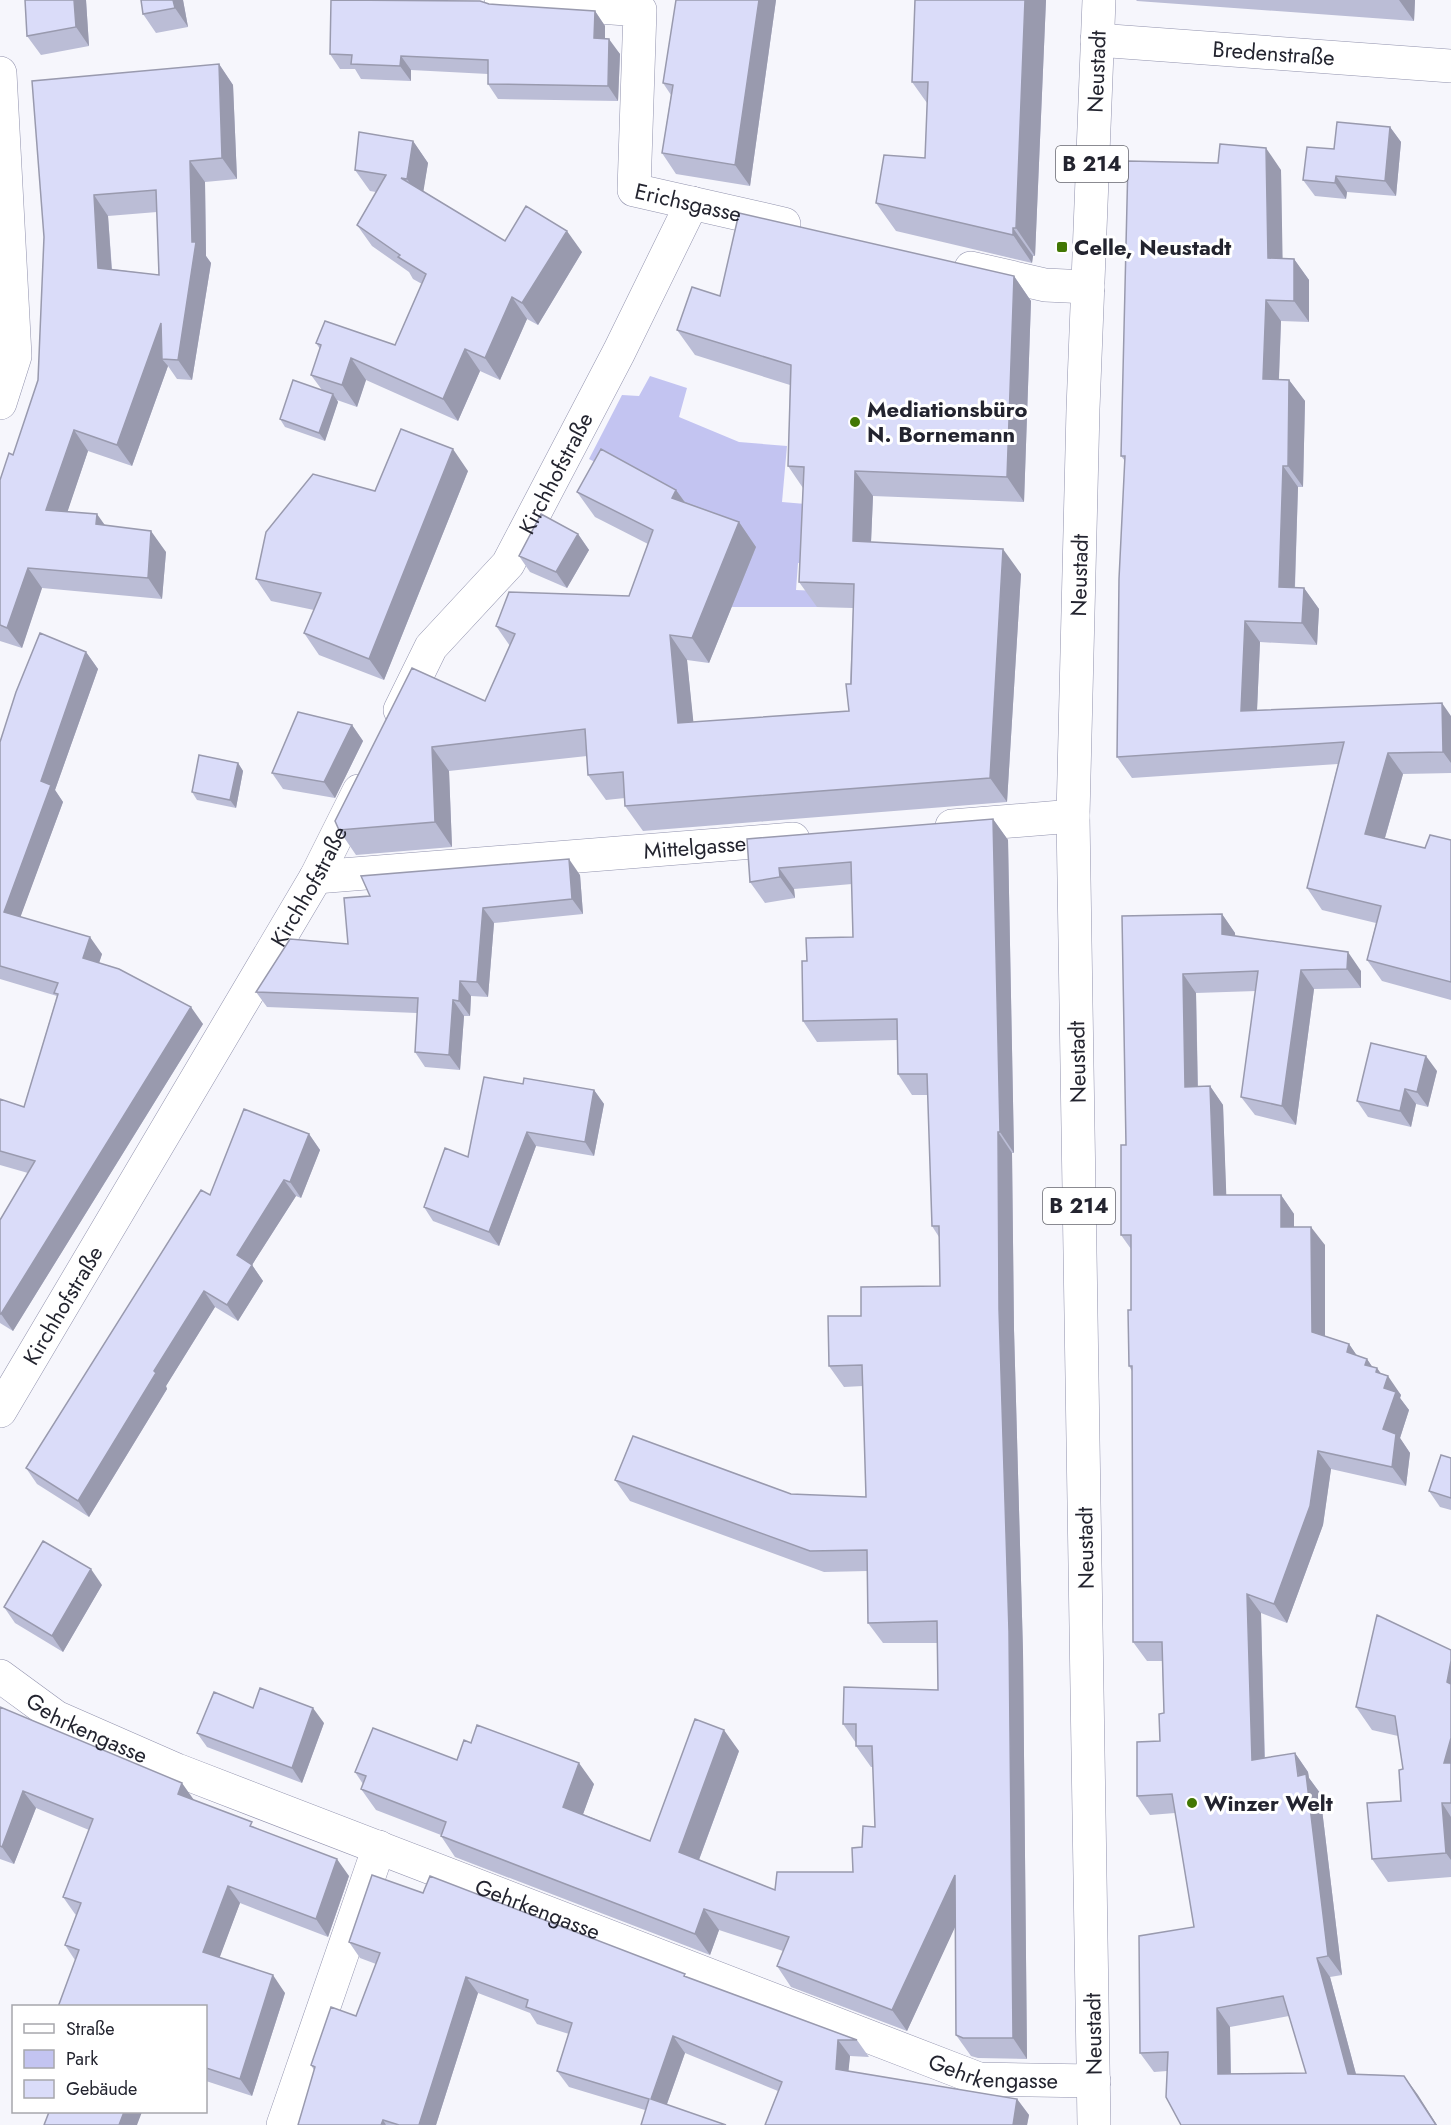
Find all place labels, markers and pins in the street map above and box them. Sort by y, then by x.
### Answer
place label: Celle, Neustadt [1074,231,1231,263]
marker: Celle, Neustadt [1055,240,1069,254]
place label: Mediationsbüro N. Bornemann [867,393,1027,450]
marker: Mediationsbüro N. Bornemann [848,415,862,429]
place label: Winzer Welt [1204,1787,1333,1819]
marker: Winzer Welt [1185,1796,1199,1810]

